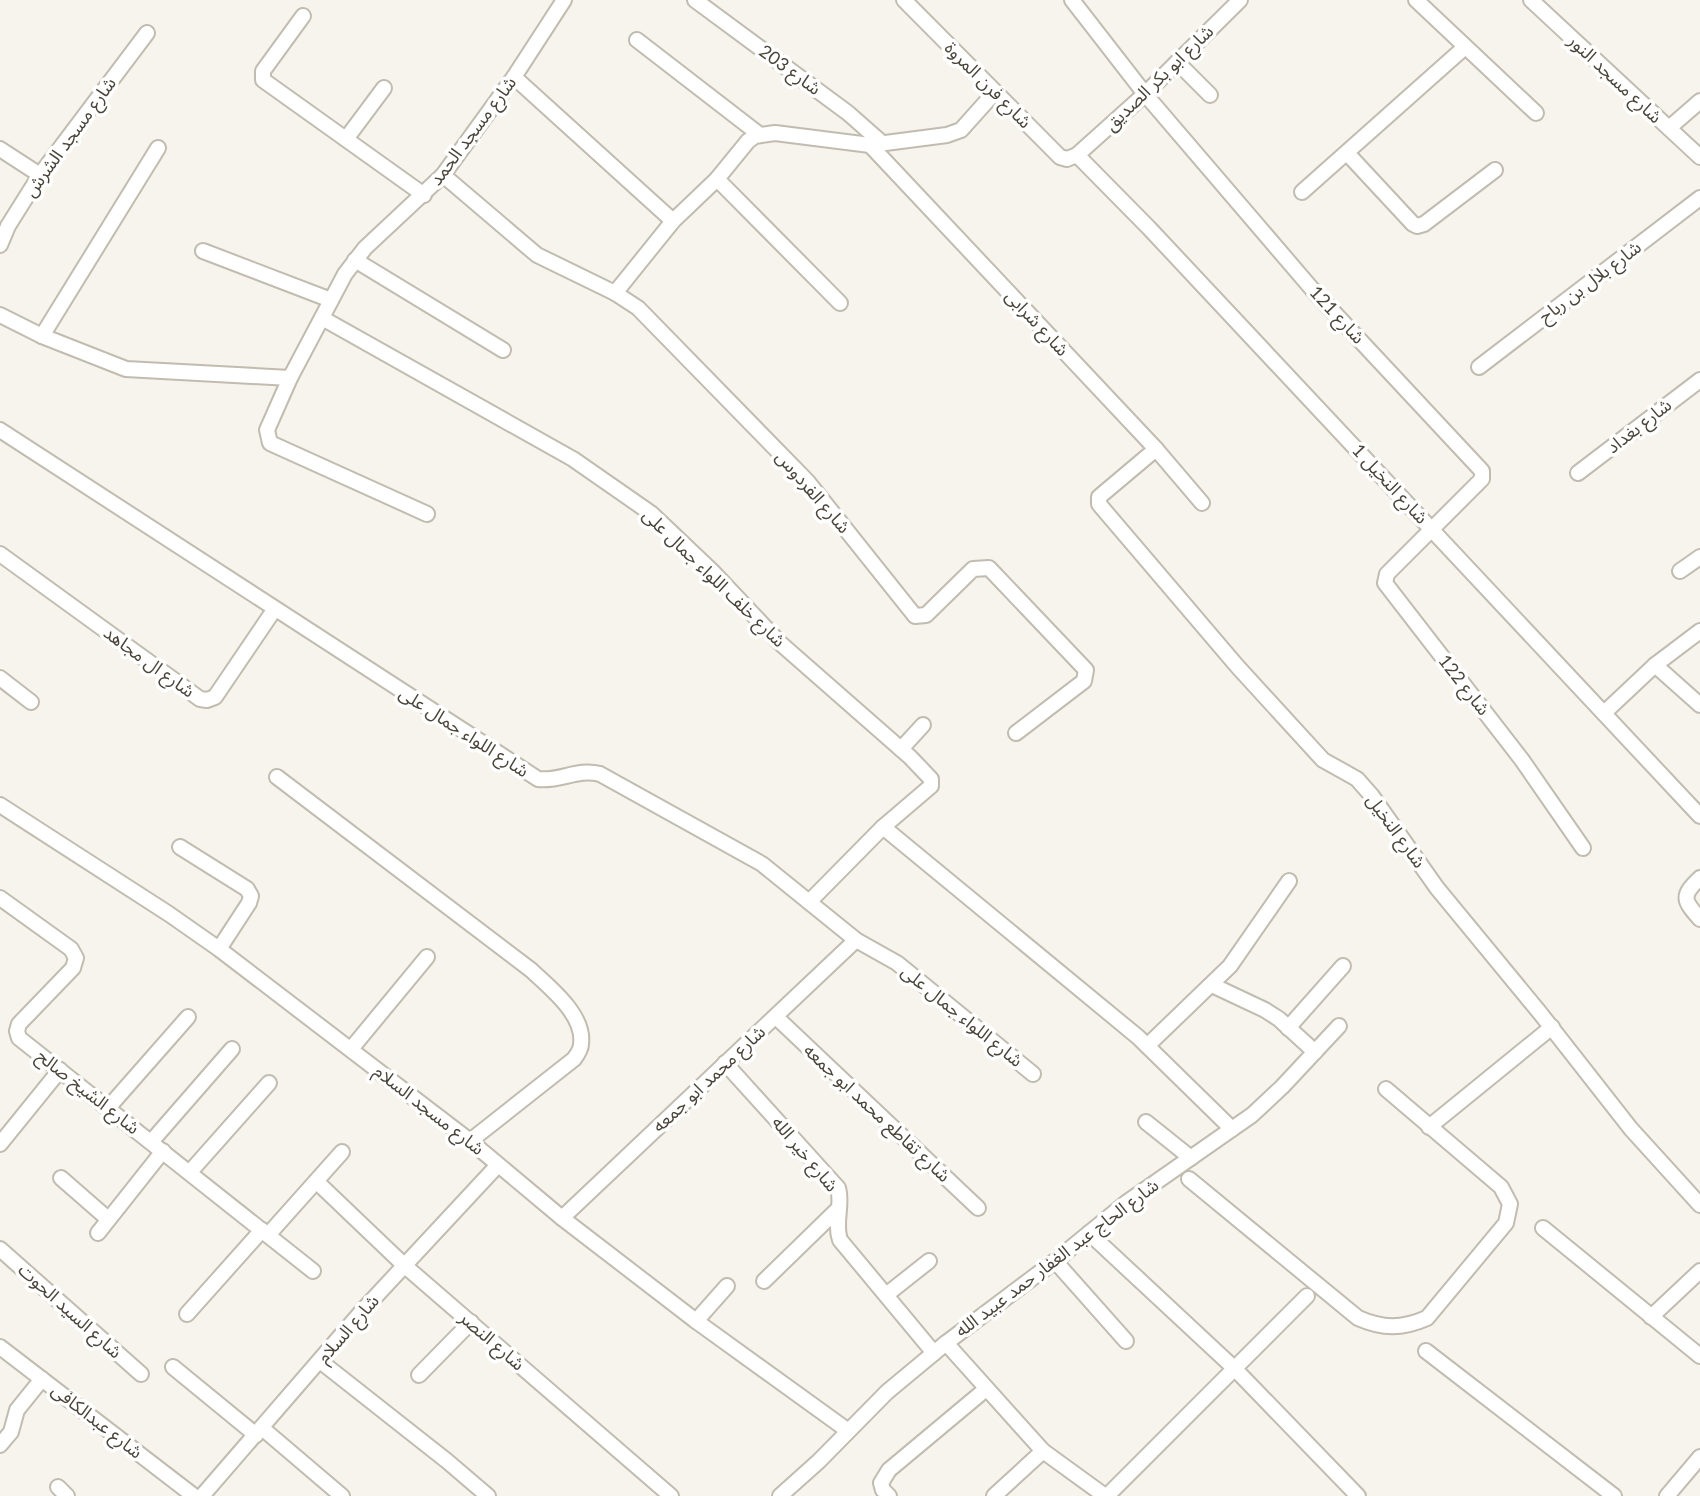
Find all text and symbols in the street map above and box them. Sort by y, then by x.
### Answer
street label: شارع ابو بكر الصديق [1099,20,1220,138]
street label: شارع مسجد النور [1561,29,1667,130]
street label: شارع فرن المروة [938,36,1037,135]
street label: شارع 203 [753,39,826,102]
street label: شارع مسجد الشرش [18,72,123,203]
street label: شارع مسجد الحمد [424,72,523,192]
street label: شارع بلال بن رباح [1534,236,1647,330]
street label: شارع 121 [1303,281,1370,351]
street label: شارع شرابى [999,285,1074,363]
street label: شارع بغداد [1602,393,1678,461]
street label: شارع النخيل 1 [1345,439,1433,531]
street label: شارع الفردوس [769,445,856,540]
street label: شارع خلف اللواء جمال على [636,503,791,654]
street label: شارع ال مجاهد [97,621,199,705]
street label: شارع 122 [1431,650,1495,722]
street label: شارع اللواء جمال على [394,681,533,785]
street label: شارع النخيل [1359,789,1431,874]
street label: شارع اللواء جمال على [895,960,1028,1074]
street label: شارع محمد ابو جمعه [647,1020,772,1139]
street label: شارع تقاطع محمد ابو جمعه [797,1039,956,1189]
street label: شارع الشيخ صالح [30,1044,145,1141]
street label: شارع مسجد السلام [368,1059,489,1162]
street label: شارع خير الله [765,1111,844,1198]
street label: شارع الحاج عبد الغفار حمد عبيد الله [950,1173,1165,1344]
street label: شارع السيد الحوت [12,1258,127,1365]
street label: شارع السلام [312,1290,386,1370]
street label: شارع النصر [452,1305,530,1377]
street label: شارع عبدالكافى [45,1378,147,1466]

